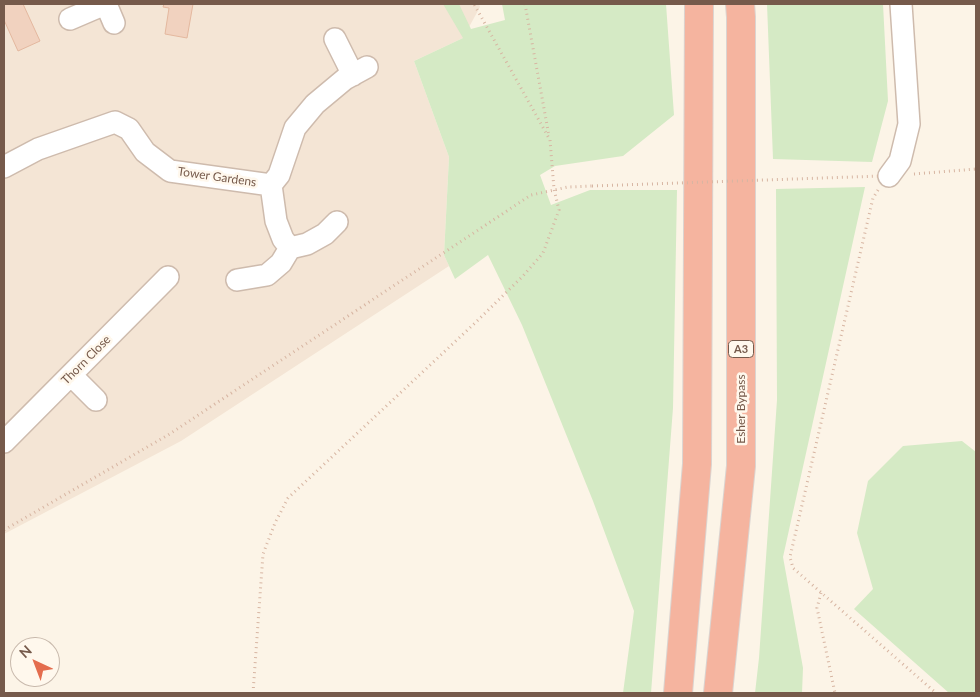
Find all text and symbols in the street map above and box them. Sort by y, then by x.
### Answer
street label: Tower Gardens [177,164,257,190]
street label: Thorn Close [58,332,114,388]
road number: A3 [728,340,754,358]
street label: Esher Bypass [734,374,748,444]
north arrow [10,637,60,687]
text: N [15,642,35,661]

